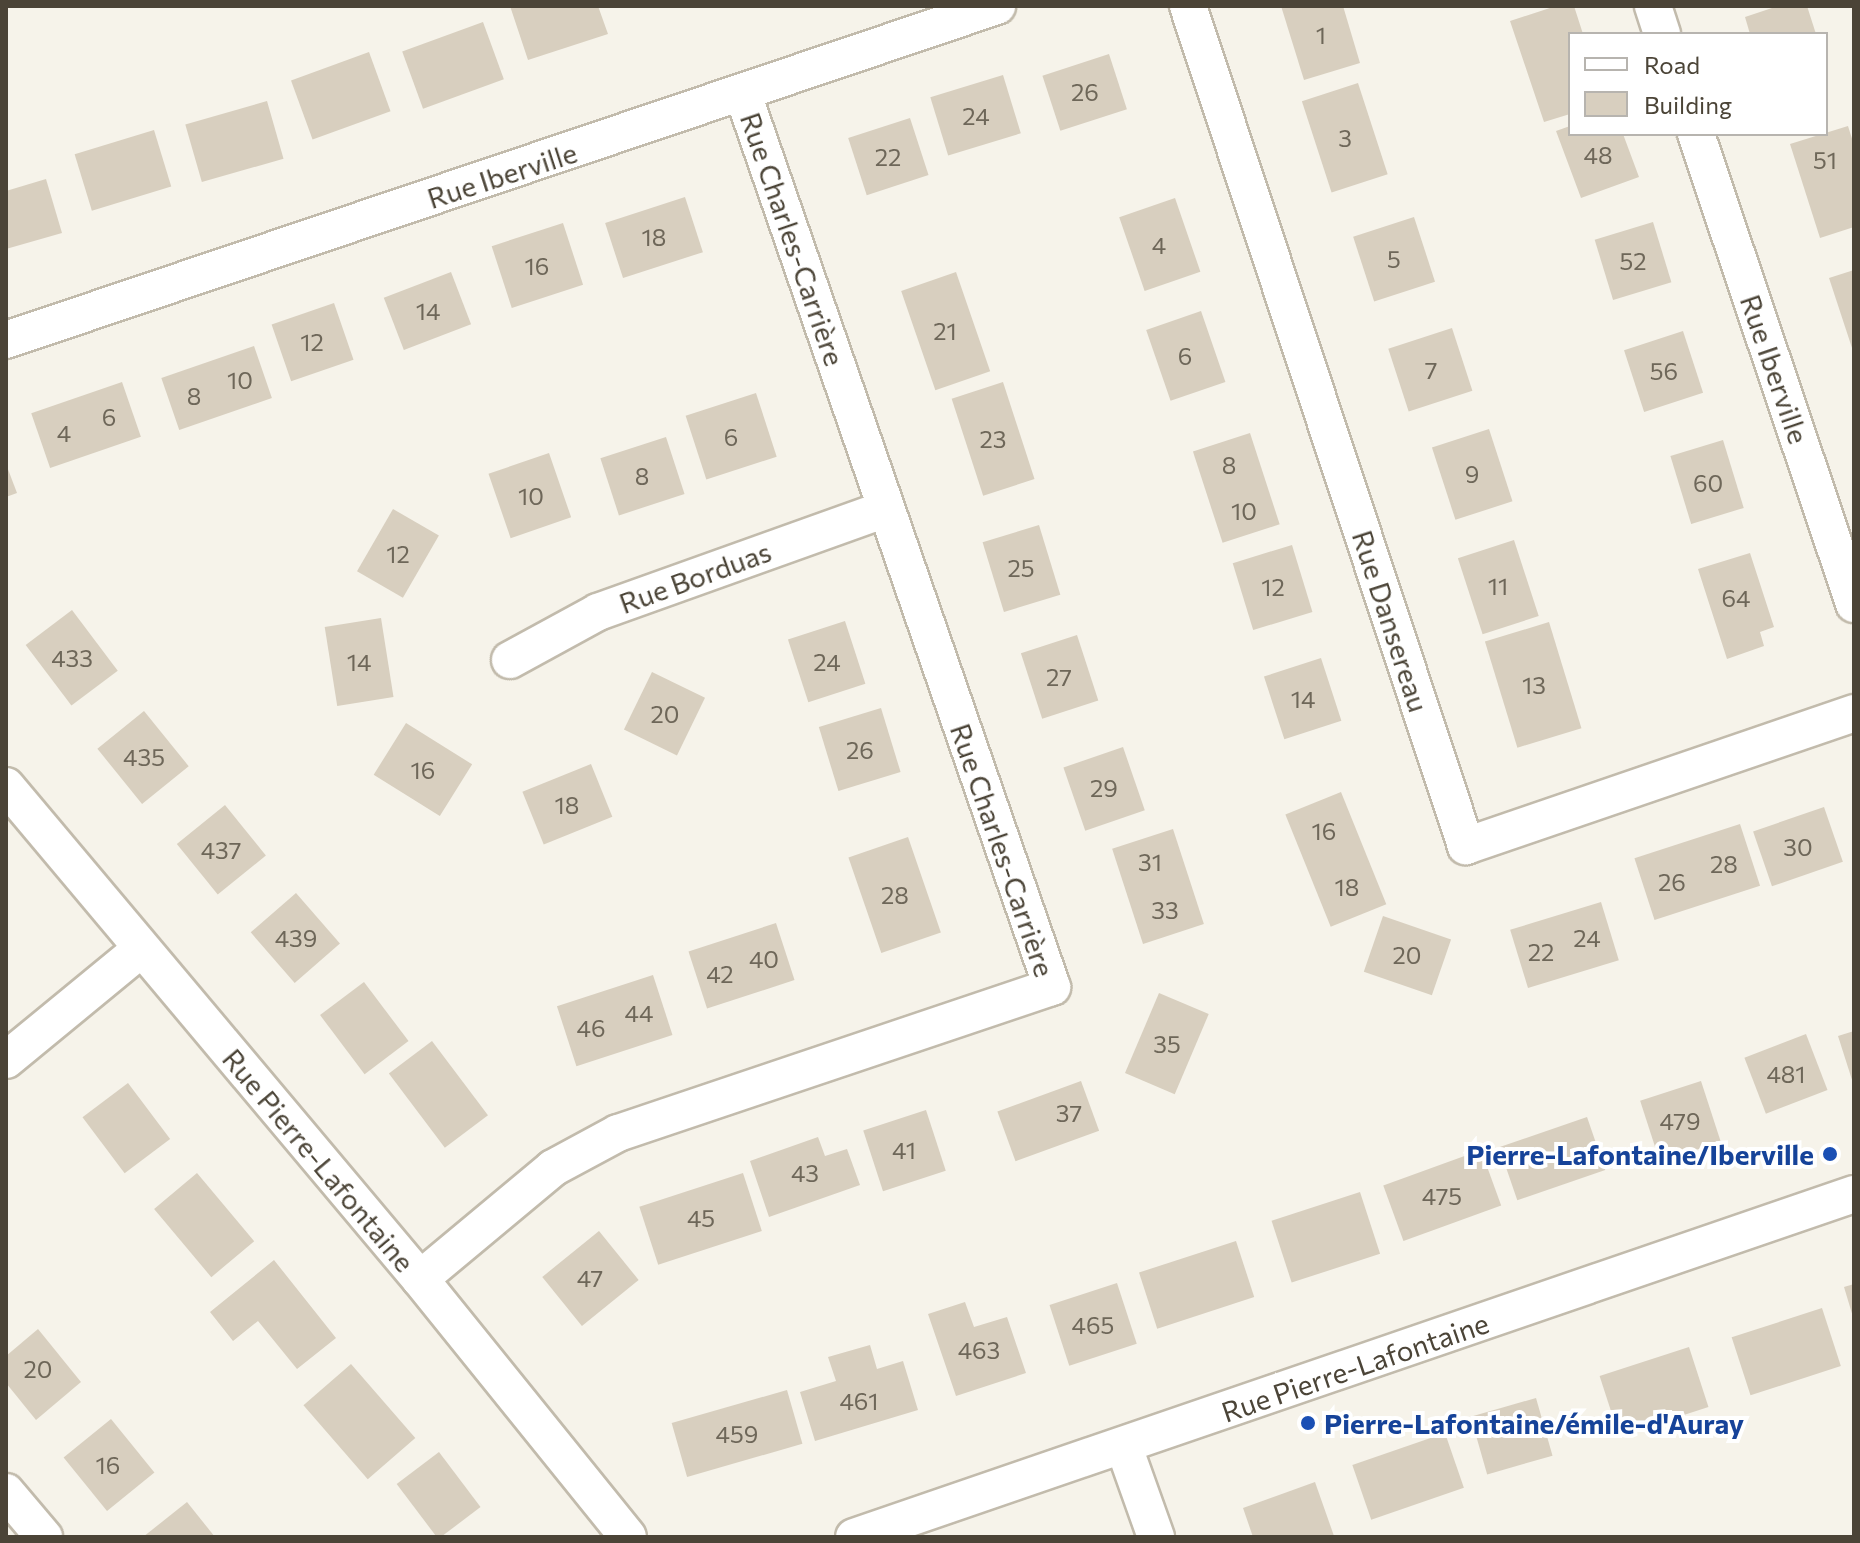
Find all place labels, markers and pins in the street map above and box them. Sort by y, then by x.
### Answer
place label: Pierre-Lafontaine/Iberville [1466,1137,1814,1171]
marker: Pierre-Lafontaine/Iberville [1821,1145,1839,1163]
place label: Pierre-Lafontaine/émile-d'Auray [1324,1406,1744,1440]
marker: Pierre-Lafontaine/émile-d'Auray [1299,1414,1317,1432]

